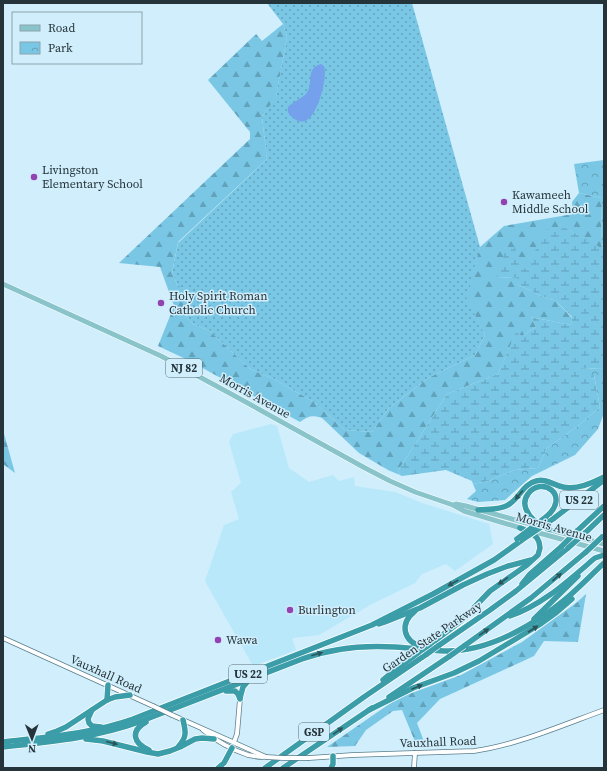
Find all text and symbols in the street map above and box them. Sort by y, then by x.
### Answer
legend [12,12,142,64]
text: Road [48,20,75,36]
text: Park [48,40,73,56]
place label: Livingston Elementary School [42,162,143,192]
marker: Livingston Elementary School [29,172,39,182]
place label: Kawameeh Middle School [512,187,589,217]
marker: Kawameeh Middle School [499,197,509,207]
place label: Holy Spirit Roman Catholic Church [169,288,267,318]
marker: Holy Spirit Roman Catholic Church [156,298,166,308]
road number: NJ 82 [166,359,202,377]
street label: Morris Avenue [217,370,293,422]
one-way arrow [514,489,523,500]
road number: US 22 [560,491,598,509]
street label: Morris Avenue [514,509,594,545]
one-way arrow [551,573,562,582]
one-way arrow [498,577,509,585]
one-way arrow [447,579,458,586]
street label: Garden State Parkway [379,597,486,676]
place label: Burlington [298,602,356,618]
marker: Burlington [285,605,295,615]
one-way arrow [528,625,538,633]
one-way arrow [479,628,489,636]
place label: Wawa [226,632,259,648]
marker: Wawa [213,635,223,645]
street label: Vauxhall Road [68,651,145,697]
one-way arrow [311,651,323,657]
road number: US 22 [229,665,267,683]
one-way arrow [412,683,424,689]
north arrow [12,719,52,759]
road number: GSP [299,723,329,741]
one-way arrow [333,727,343,735]
street label: Vauxhall Road [399,733,477,751]
one-way arrow [106,740,118,746]
text: N [28,741,36,756]

